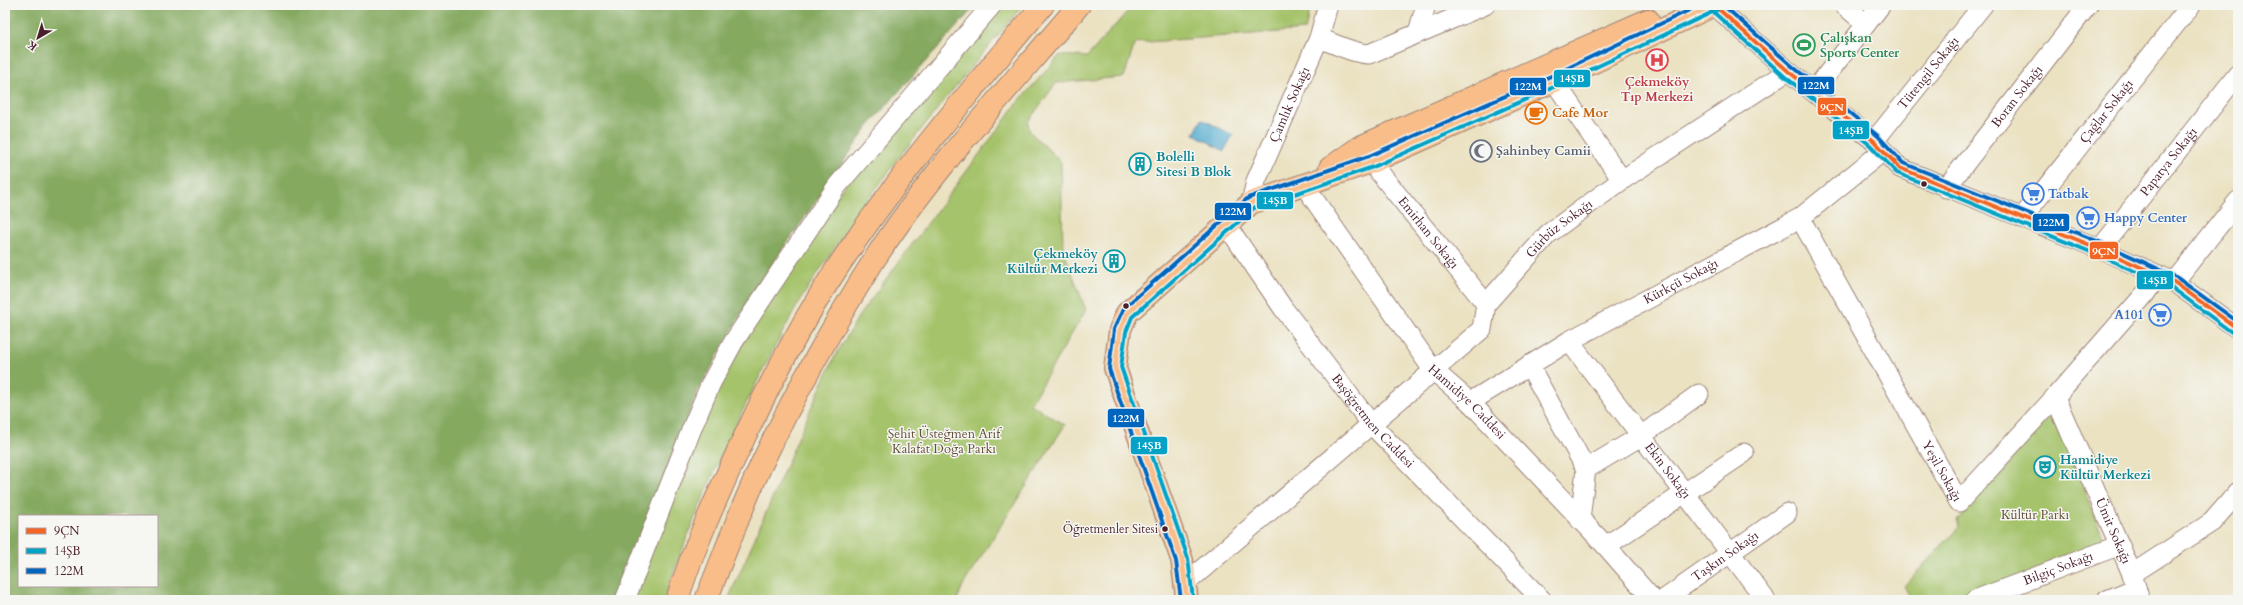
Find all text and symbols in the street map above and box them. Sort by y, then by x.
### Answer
north arrow [18,18,58,58]
place label: Çalışkan Sports Center [1820,29,1900,62]
sports icon: Çalışkan Sports Center [1791,32,1817,58]
street label: Tütengil Sokağı [1894,33,1963,113]
text: K [24,37,40,54]
hospital icon: Çekmeköy Tıp Merkezi [1644,47,1670,73]
street label: Boran Sokağı [1987,61,2047,131]
street label: Çamlık Sokağı [1265,64,1314,145]
line badge: 14ŞB [1553,69,1591,88]
text: 14ŞB [1559,71,1585,86]
place label: Çekmeköy Tıp Merkezi [1621,73,1693,106]
street label: Çağlar Sokağı [2076,75,2138,147]
line badge: 122M [1797,76,1835,95]
line badge: 122M [1509,77,1547,96]
text: 122M [1802,78,1830,93]
text: 122M [1514,79,1542,94]
line badge: 9ÇN [1817,97,1847,116]
cafe icon: Cafe Mor [1523,100,1549,126]
text: 9ÇN [1820,100,1844,115]
place label: Cafe Mor [1552,104,1609,122]
line badge: 14ŞB [1832,120,1870,140]
text: 14ŞB [1838,123,1864,138]
street label: Papatya Sokağı [2136,123,2202,200]
mosque icon: Şahinbey Camii [1468,138,1494,164]
place label: Şahinbey Camii [1496,142,1591,160]
place label: Bolelli Sitesi B Blok [1156,148,1233,181]
building icon: Bolelli Sitesi B Blok [1127,151,1153,177]
unlabelled marker [1919,179,1929,189]
supermarket icon: Tatbak [2020,181,2046,207]
place label: Tatbak [2048,185,2090,203]
line badge: 14ŞB [1256,191,1294,210]
text: 14ŞB [1262,193,1288,208]
street label: Emirhan Sokağı [1394,193,1463,273]
street label: Gürbüz Sokağı [1522,195,1597,262]
line badge: 122M [1214,202,1252,221]
text: 122M [1219,204,1247,219]
supermarket icon: Happy Center [2075,205,2101,231]
place label: Happy Center [2104,209,2188,227]
line badge: 122M [2032,213,2070,232]
text: 122M [2037,215,2065,230]
line badge: 9ÇN [2089,241,2119,260]
text: 9ÇN [2092,244,2116,259]
place label: Çekmeköy Kültür Merkezi [1007,245,1099,278]
building icon: Çekmeköy Kültür Merkezi [1101,248,1127,274]
street label: Kürkçü Sokağı [1640,254,1722,309]
line badge: 14ŞB [2136,270,2174,290]
text: 14ŞB [2142,273,2168,288]
unlabelled marker [1121,301,1131,311]
supermarket icon: A101 [2147,302,2173,328]
place label: A101 [2114,306,2144,324]
street label: Hamidiye Caddesi [1424,360,1510,443]
street label: Başöğretmen Caddesi [1327,370,1418,472]
line badge: 122M [1107,408,1145,428]
text: 122M [1112,411,1140,426]
park label: Şehit Üsteğmen Arif Kalafat Doğa Parkı [888,425,1002,458]
line badge: 14ŞB [1130,436,1168,455]
street label: Yeşil Sokağı [1917,437,1966,505]
text: 14ŞB [1136,438,1162,453]
street label: Ekin Sokağı [1640,439,1695,503]
place label: Hamidiye Kültür Merkezi [2060,451,2151,484]
theatre icon: Hamidiye Kültür Merkezi [2032,454,2058,480]
street label: Ümit Sokağı [2091,495,2136,567]
park label: Kültür Parkı [2001,506,2069,524]
legend [18,515,158,587]
place label: Öğretmenler Sitesi [1063,521,1159,537]
text: 9ÇN [54,523,80,539]
marker: Öğretmenler Sitesi [1160,524,1170,534]
street label: Taşkın Sokağı [1688,526,1763,586]
text: 14ŞB [54,543,80,559]
street label: Bilgiç Sokağı [2021,547,2096,590]
text: 122M [54,563,84,579]

